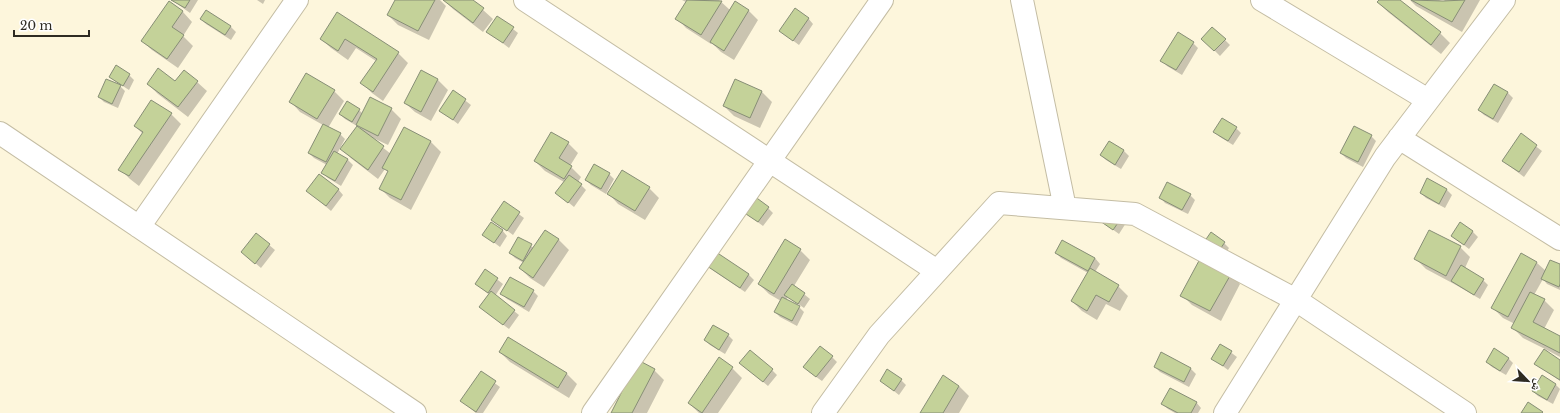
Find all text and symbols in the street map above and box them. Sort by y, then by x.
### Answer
scale bar [14,12,89,38]
text: 20 m [20,18,52,33]
north arrow [1508,361,1548,401]
text: ش [1527,377,1546,394]

